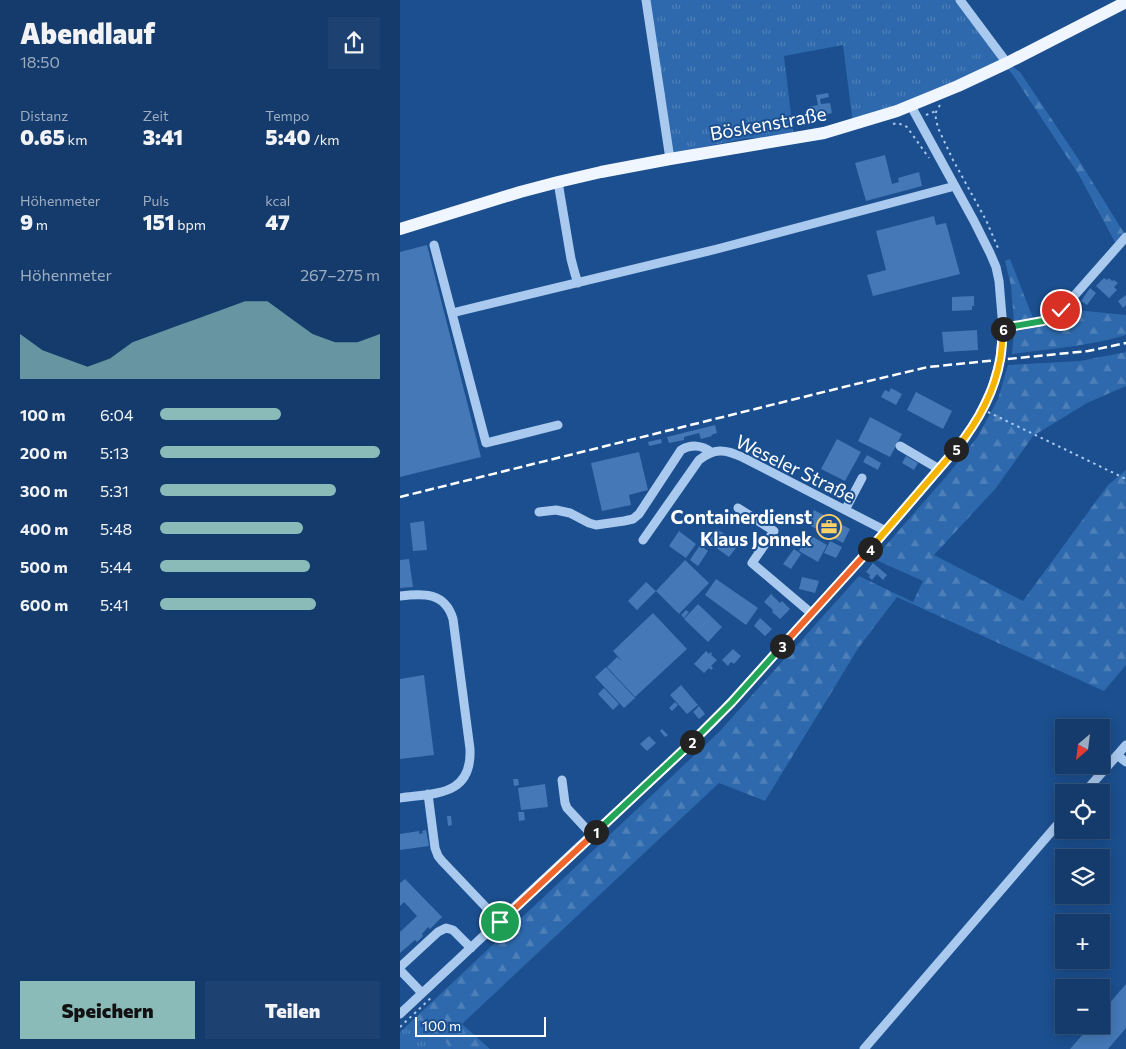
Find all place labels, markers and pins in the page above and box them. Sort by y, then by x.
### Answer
pin [1040,289,1082,331]
pin: 6 [990,316,1016,342]
pin: 5 [944,436,968,462]
place label: Containerdienst Klaus Jonnek [671,505,812,550]
office icon: Containerdienst Klaus Jonnek [816,514,842,540]
pin: 4 [858,536,882,562]
pin: 3 [770,634,794,658]
pin: 2 [680,730,704,754]
pin: 1 [584,820,608,844]
pin [479,901,521,943]

